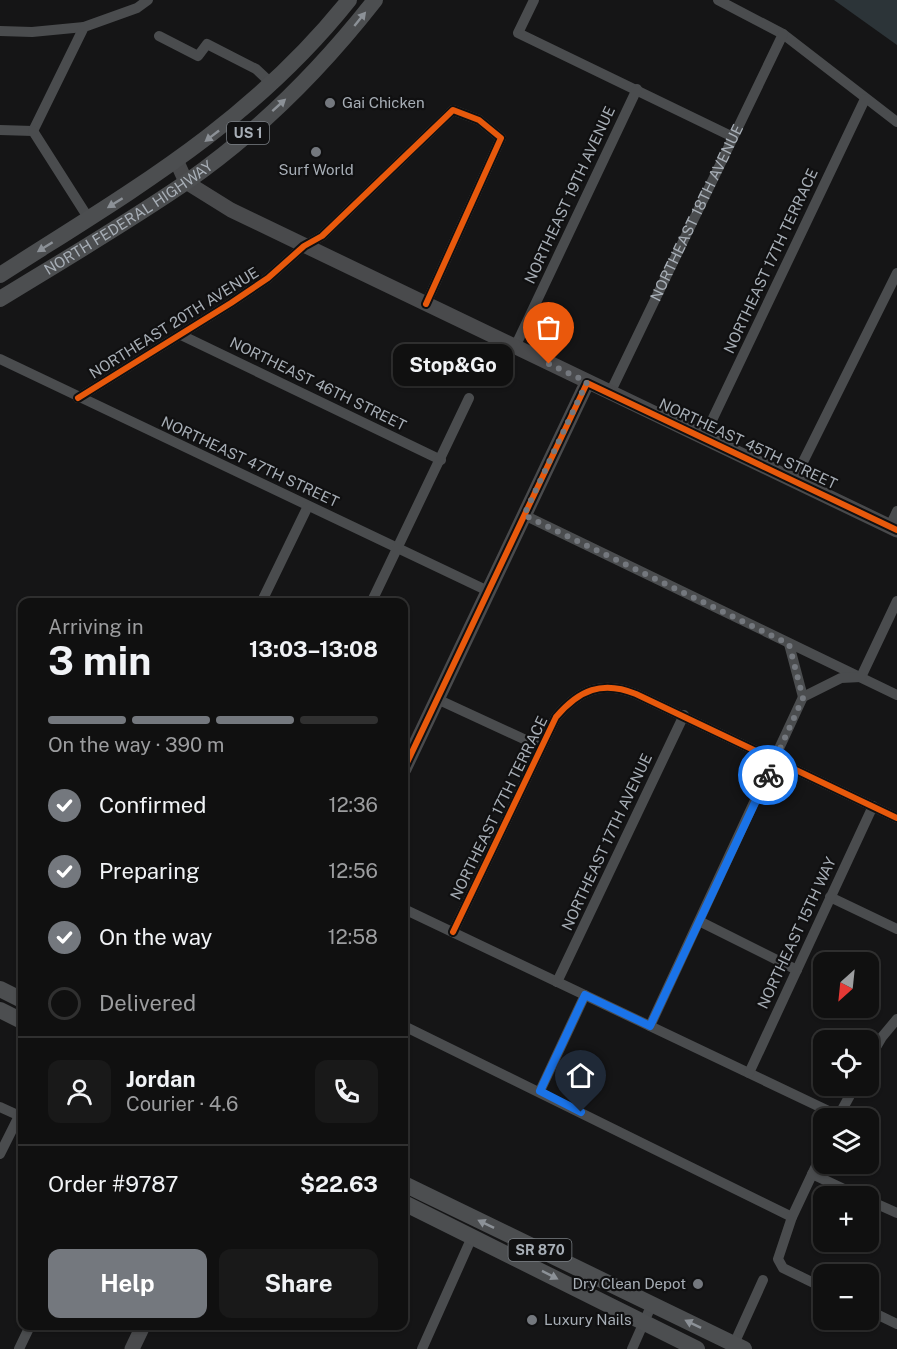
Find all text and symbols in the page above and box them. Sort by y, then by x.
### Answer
one-way arrow [353,11,366,27]
place label: Gai Chicken [342,94,425,111]
marker: Gai Chicken [323,96,337,110]
one-way arrow [272,98,287,112]
street label: NORTHEAST 19TH AVENUE [521,103,618,286]
street label: NORTHEAST 18TH AVENUE [647,121,746,304]
road number: US 1 [227,122,269,144]
one-way arrow [204,129,219,141]
marker: Surf World [309,145,323,159]
street label: NORTH FEDERAL HIGHWAY [41,157,216,278]
place label: Surf World [278,161,354,178]
street label: NORTHEAST 17TH TERRACE [720,166,821,356]
one-way arrow [107,197,123,208]
one-way arrow [36,241,53,252]
street label: NORTHEAST 20TH AVENUE [86,263,261,382]
pin [523,302,574,364]
icon: bag [532,311,565,344]
street label: NORTHEAST 46TH STREET [227,333,409,434]
callout: Stop&Go [393,343,513,385]
text: Stop&Go [409,353,497,377]
street label: NORTHEAST 45TH STREET [657,395,840,492]
street label: NORTHEAST 47TH STREET [159,413,342,510]
text: Arriving in [48,615,143,639]
text: 13:03–13:08 [249,636,378,662]
text: 3 min [48,638,151,684]
street label: NORTHEAST 17TH TERRACE [447,713,551,902]
text: On the way · 390 m [48,733,224,757]
courier [738,745,798,805]
street label: NORTHEAST 17TH AVENUE [558,751,655,933]
icon: bike [752,759,785,792]
icon: check [48,789,81,822]
text: Confirmed [99,792,206,818]
text: 12:36 [329,793,378,817]
street label: NORTHEAST 15TH WAY [754,854,839,1011]
icon: check [48,855,81,888]
text: Preparing [99,858,200,884]
text: 12:56 [328,859,378,883]
icon: check [48,921,81,954]
text: On the way [99,924,212,950]
text: 12:58 [328,925,378,949]
north arrow [813,952,879,1018]
map controls [813,952,879,1330]
text: Delivered [99,990,196,1016]
button: locate [813,1030,879,1096]
pin [555,1050,606,1112]
icon: home [564,1059,597,1092]
button: person [48,1060,111,1123]
button: phone [315,1060,378,1123]
text: Jordan [126,1066,195,1092]
text: Courier · 4.6 [126,1092,238,1116]
button: layers [813,1108,879,1174]
text: Order #9787 [48,1171,178,1197]
text: $22.63 [300,1171,378,1197]
button: + [813,1186,879,1252]
one-way arrow [477,1219,494,1228]
road number: SR 870 [508,1239,572,1261]
button: Help [48,1249,207,1318]
button: Share [219,1249,378,1318]
button: − [813,1264,879,1330]
one-way arrow [542,1271,559,1280]
place label: Dry Clean Depot [573,1275,686,1292]
marker: Dry Clean Depot [691,1277,705,1291]
place label: Luxury Nails [544,1311,632,1328]
marker: Luxury Nails [525,1313,539,1327]
one-way arrow [684,1319,701,1329]

